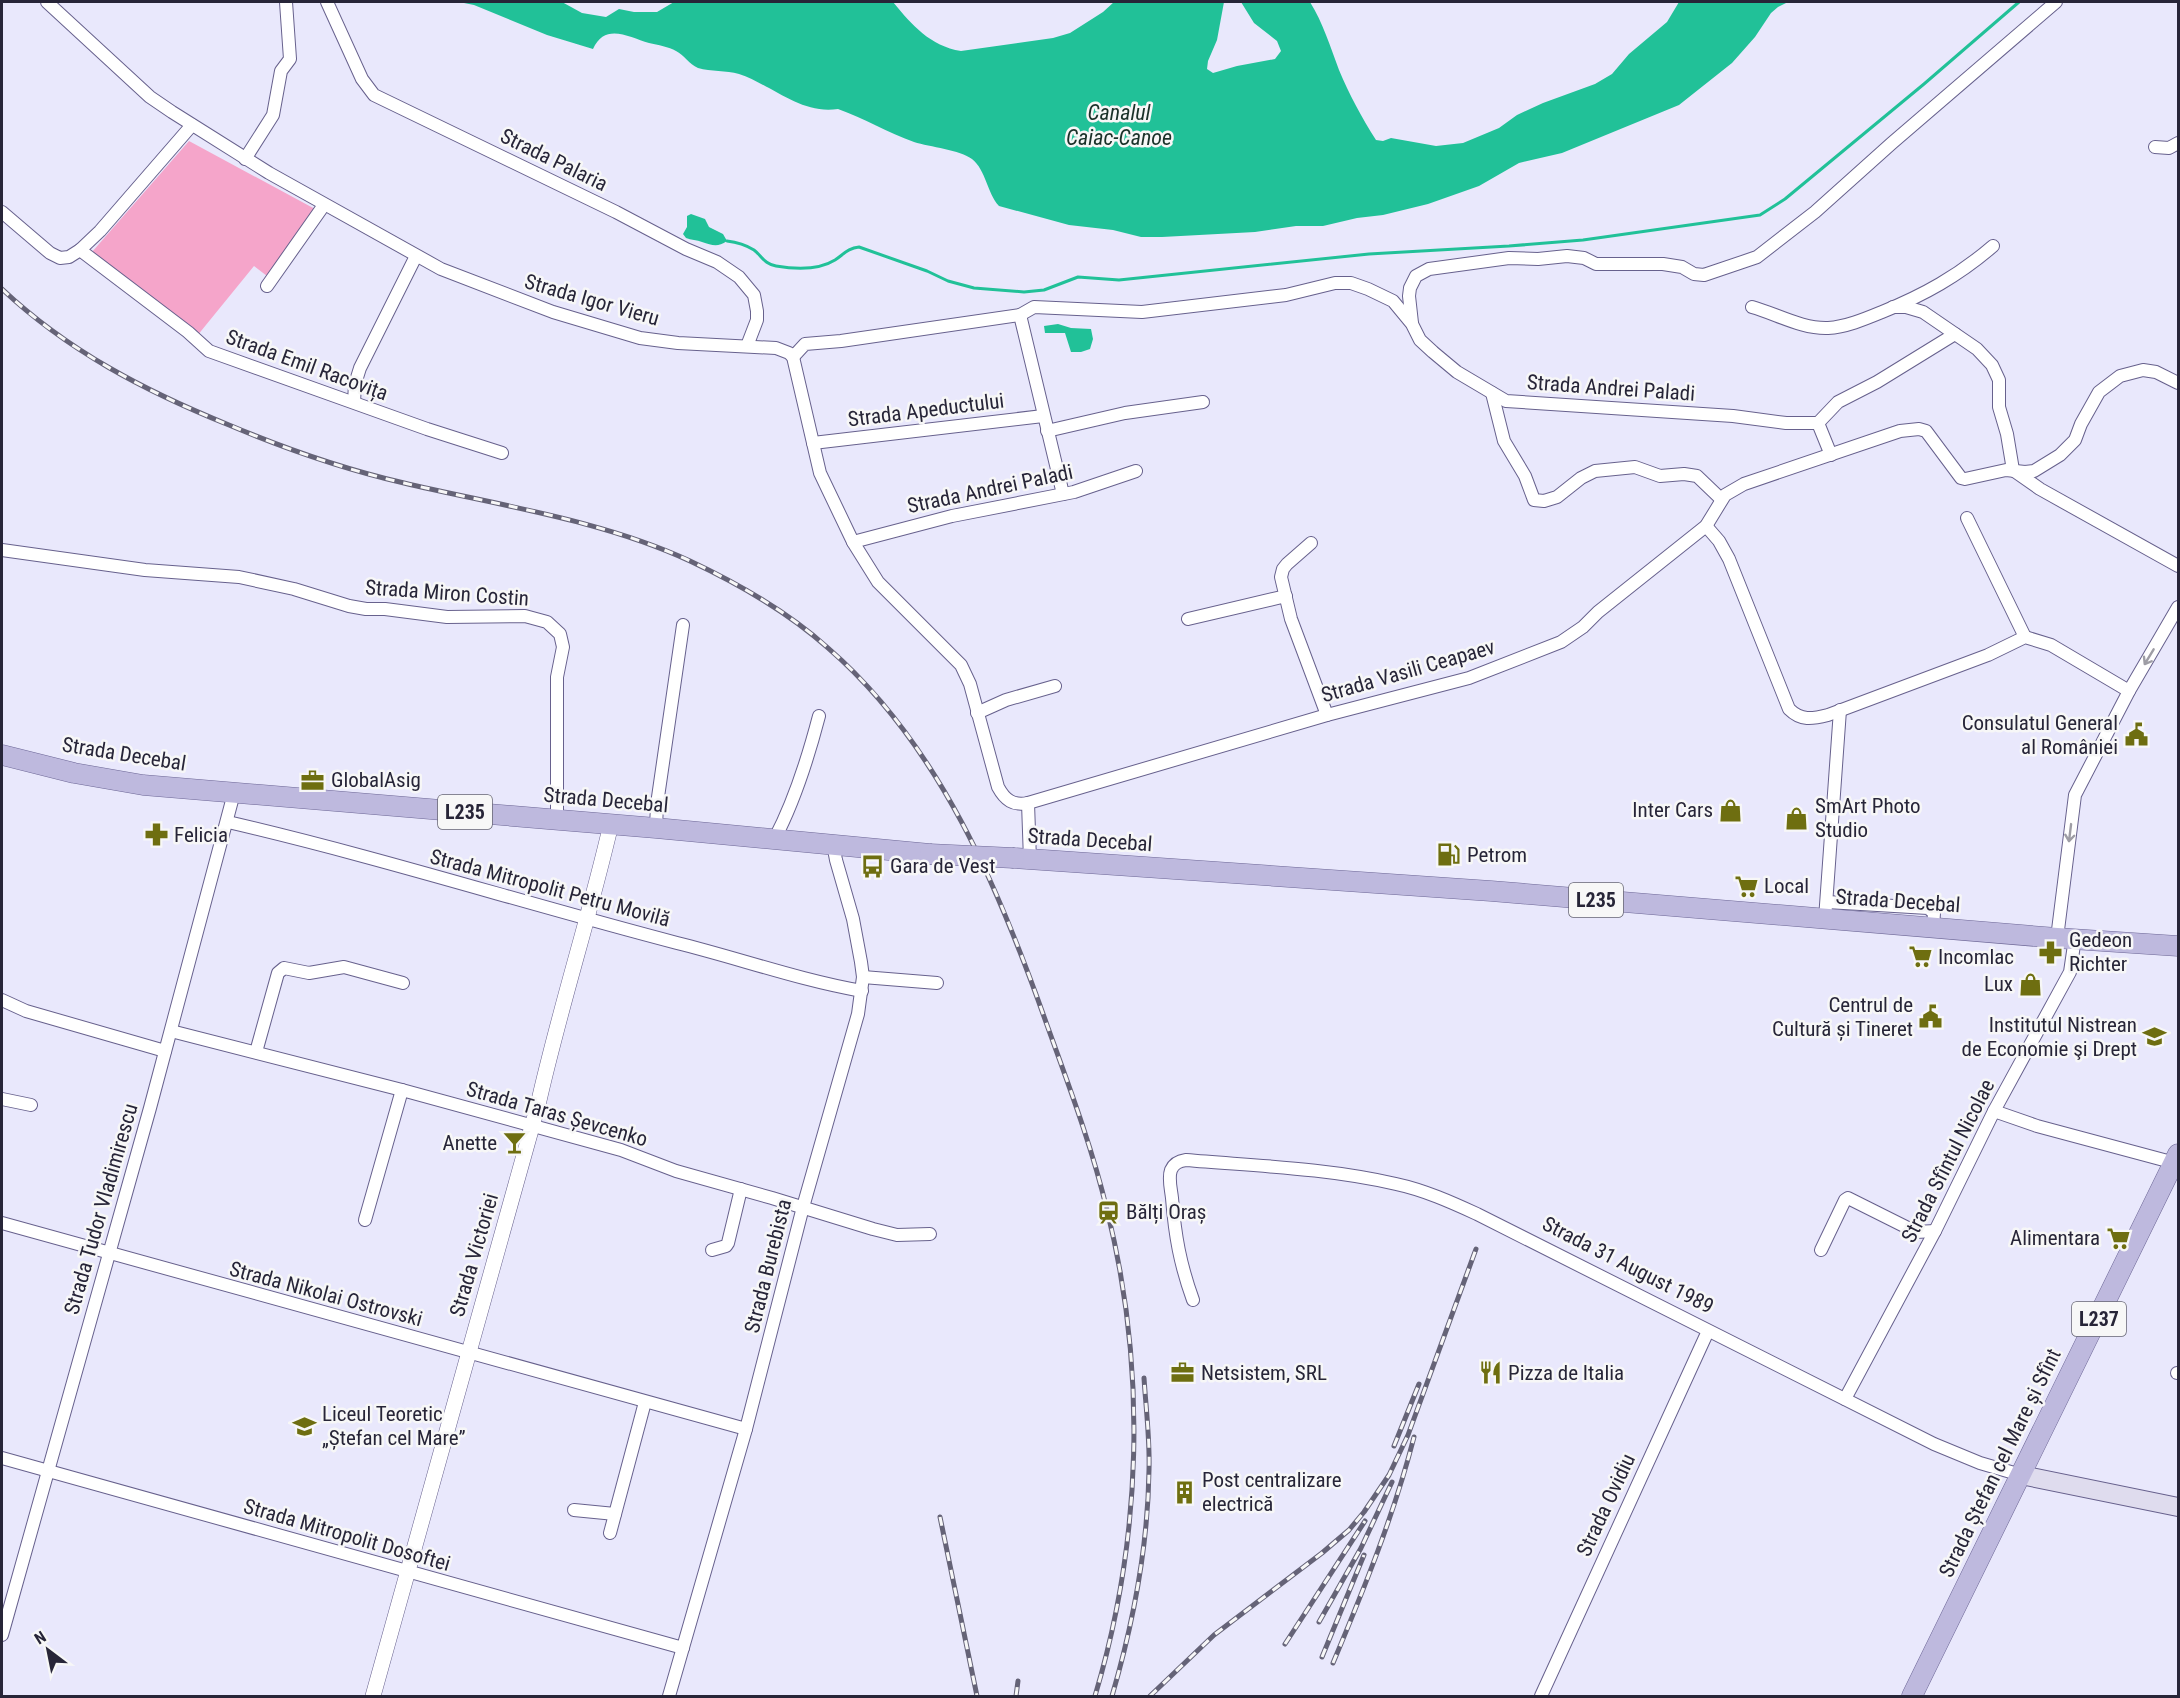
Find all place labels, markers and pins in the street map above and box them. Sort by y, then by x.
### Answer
place label: Consulatul General al României [1962,711,2118,759]
public building icon: Consulatul General al României [2123,722,2149,748]
office icon: GlobalAsig [300,767,326,793]
place label: GlobalAsig [331,768,421,792]
place label: SmArt Photo Studio [1815,794,1921,842]
shop icon: Inter Cars [1718,797,1744,823]
place label: Inter Cars [1632,798,1713,822]
shop icon: SmArt Photo Studio [1784,805,1810,831]
pharmacy icon: Felicia [143,822,169,848]
place label: Felicia [174,823,228,847]
fuel station icon: Petrom [1436,842,1462,868]
place label: Petrom [1467,843,1527,867]
bus stop icon: Gara de Vest [859,853,885,879]
place label: Gara de Vest [890,854,995,878]
supermarket icon: Local [1733,873,1759,899]
place label: Local [1764,874,1809,898]
place label: Gedeon Richter [2069,928,2132,976]
pharmacy icon: Gedeon Richter [2038,939,2064,965]
supermarket icon: Incomlac [1907,944,1933,970]
place label: Incomlac [1938,945,2014,969]
shop icon: Lux [2018,971,2044,997]
place label: Lux [1984,972,2013,996]
place label: Centrul de Cultură și Tineret [1772,993,1913,1041]
public building icon: Centrul de Cultură și Tineret [1918,1004,1944,1030]
place label: Institutul Nistrean de Economie şi Drept [1962,1013,2137,1061]
school or university icon: Institutul Nistrean de Economie şi Drept [2142,1024,2168,1050]
bar icon: Anette [502,1130,528,1156]
place label: Anette [443,1131,497,1155]
station icon: Bălți Oraș [1095,1199,1121,1225]
place label: Bălți Oraș [1126,1200,1206,1225]
supermarket icon: Alimentara [2105,1225,2131,1251]
place label: Alimentara [2010,1226,2100,1250]
office icon: Netsistem, SRL [1170,1360,1196,1386]
restaurant icon: Pizza de Italia [1477,1360,1503,1386]
place label: Netsistem, SRL [1201,1361,1327,1385]
place label: Pizza de Italia [1508,1361,1624,1385]
place label: Liceul Teoretic „Ștefan cel Mare” [322,1402,466,1450]
school or university icon: Liceul Teoretic „Ștefan cel Mare” [291,1413,317,1439]
place label: Post centralizare electrică [1202,1468,1342,1516]
building icon: Post centralizare electrică [1171,1479,1197,1505]

